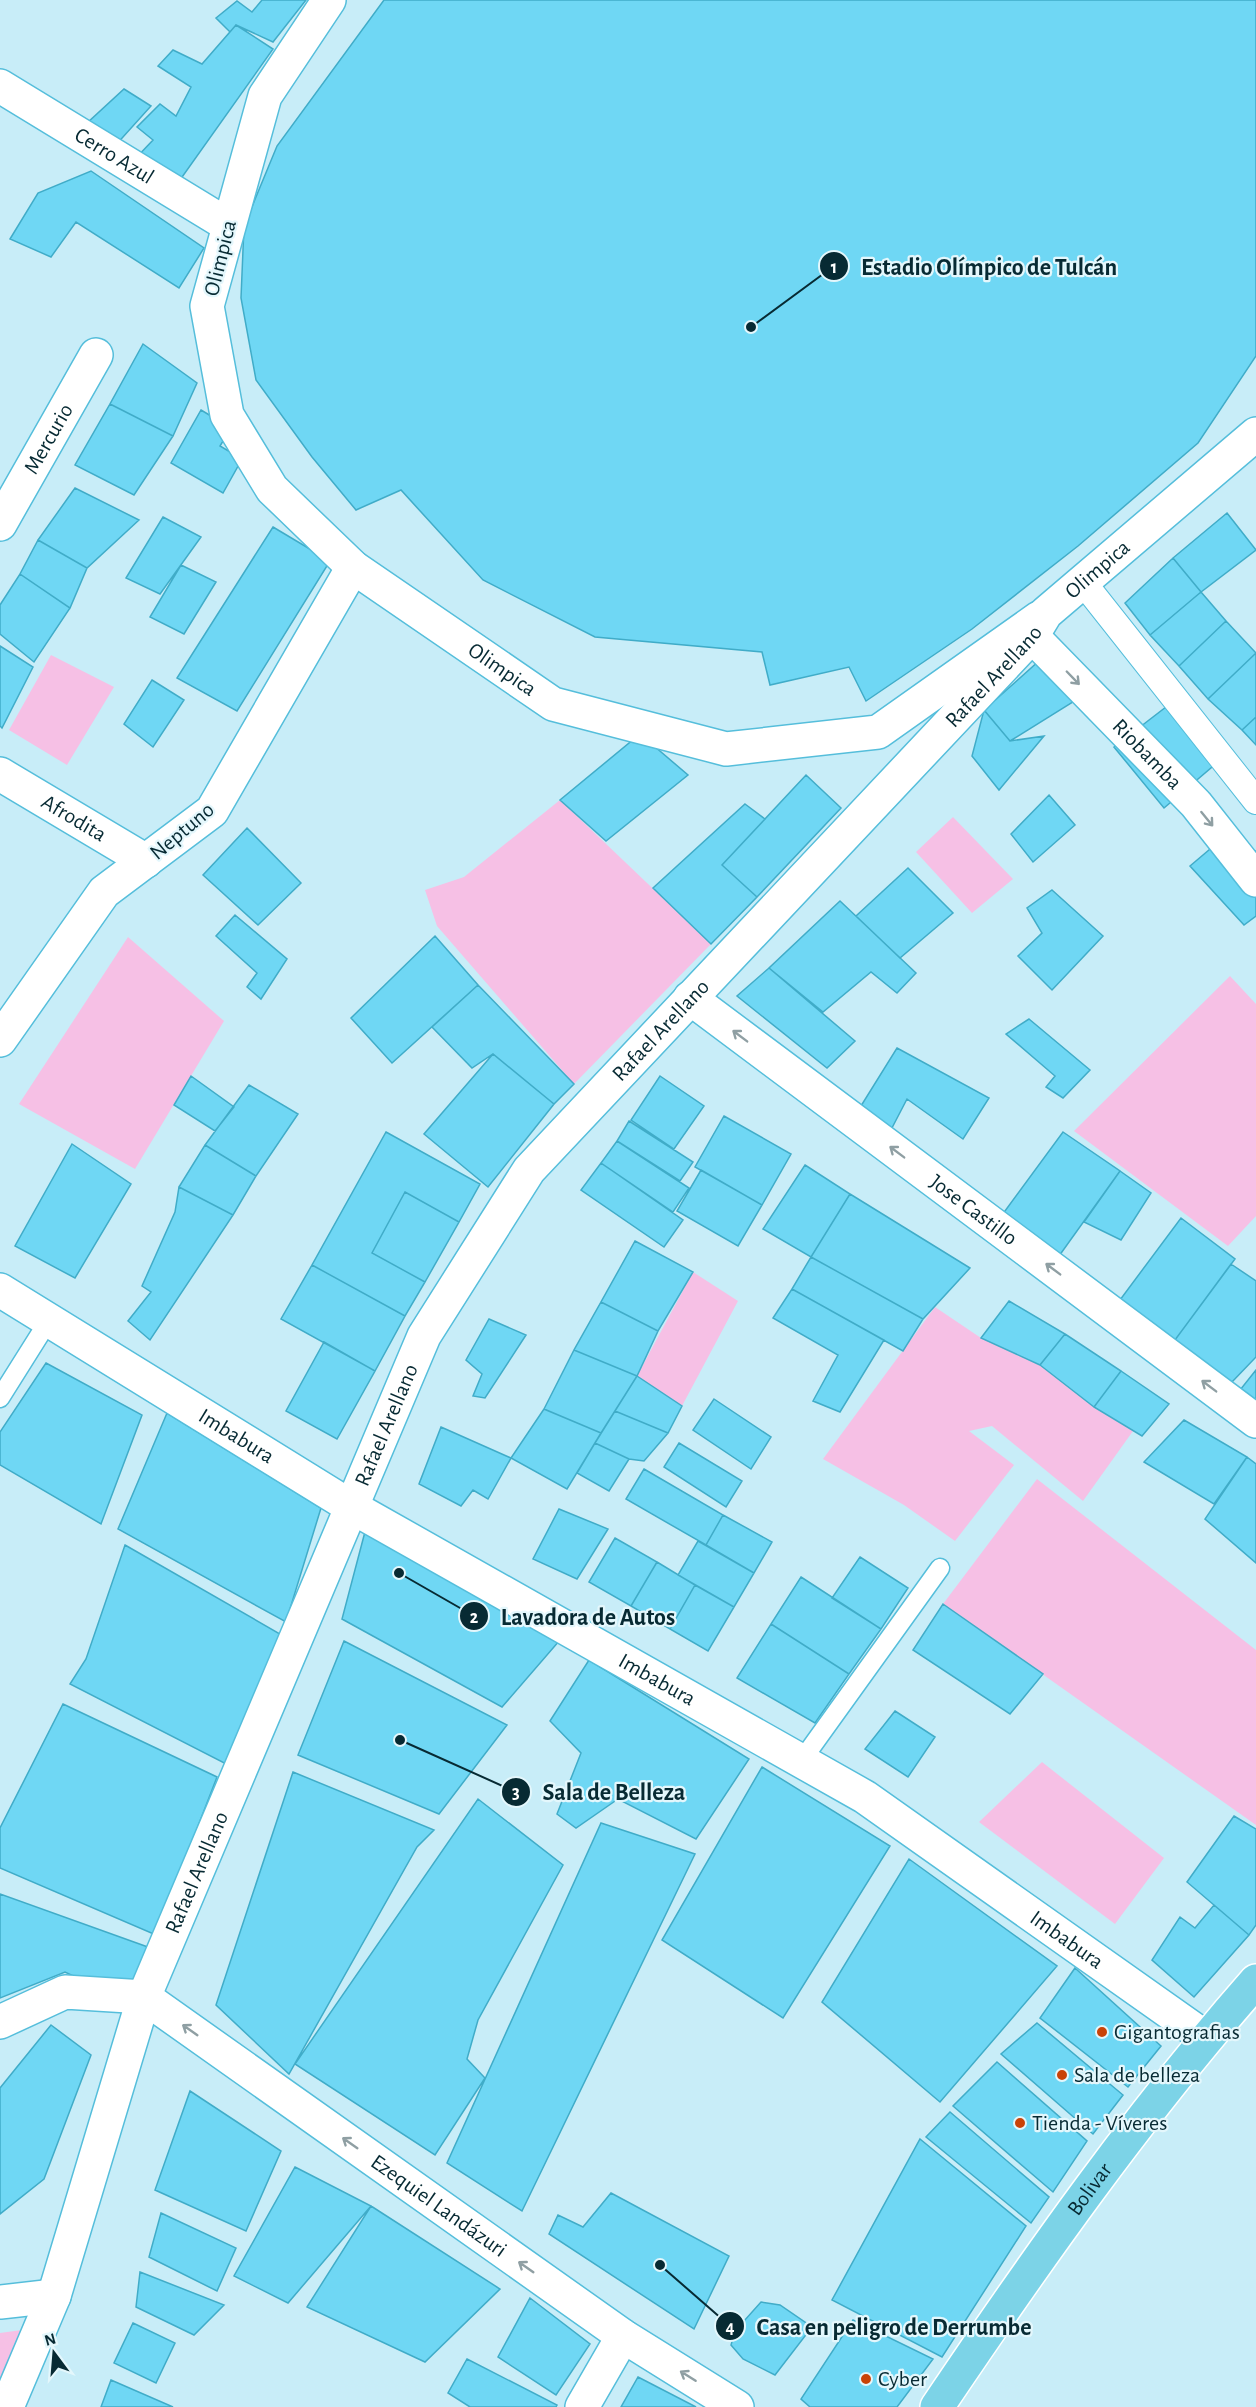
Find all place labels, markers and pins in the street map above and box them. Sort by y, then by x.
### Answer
callout: Estadio Olímpico de Tulcán [819,245,1129,287]
callout: Lavadora de Autos [459,1595,688,1637]
callout: Sala de Belleza [501,1771,698,1813]
place label: Gigantografias [1114,2021,1240,2043]
marker: Gigantografias [1095,2025,1109,2039]
place label: Sala de belleza [1074,2064,1200,2086]
marker: Sala de belleza [1055,2068,1069,2082]
place label: Tienda - Víveres [1032,2112,1167,2134]
marker: Tienda - Víveres [1013,2116,1027,2130]
callout: Casa en peligro de Derrumbe [715,2305,1044,2347]
place label: Cyber [878,2368,927,2390]
marker: Cyber [859,2372,873,2386]

